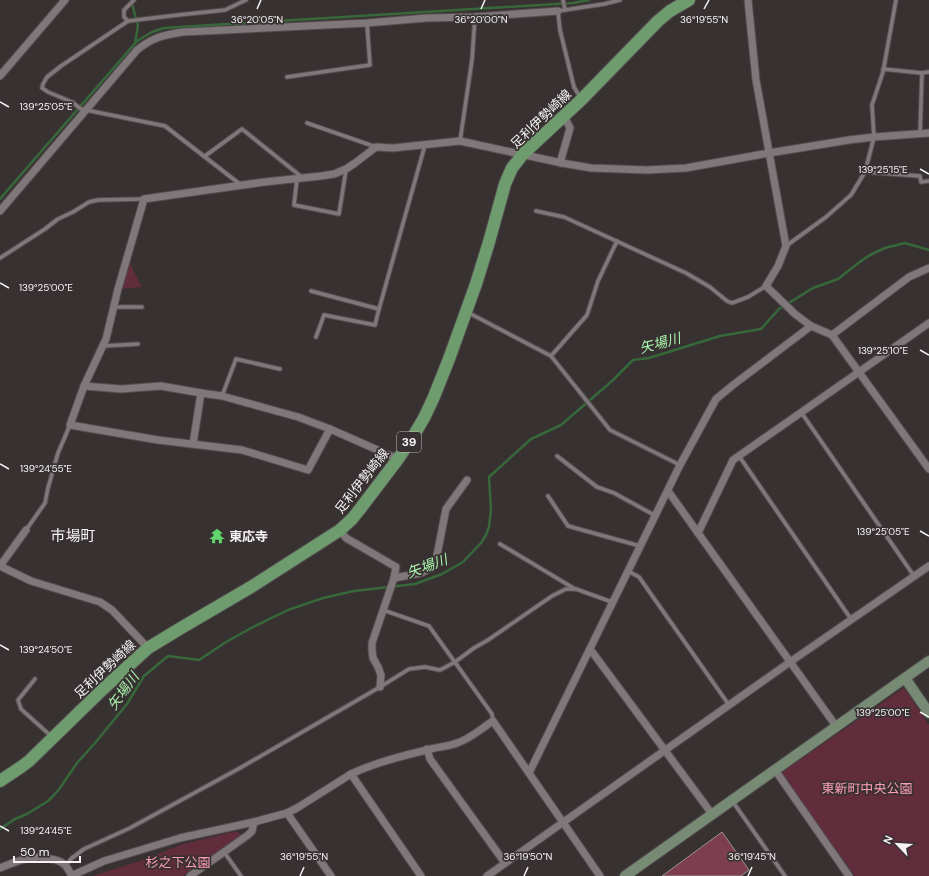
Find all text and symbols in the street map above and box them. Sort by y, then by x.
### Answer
text: 36°20'05"N [231,13,283,26]
text: 36°20'00"N [454,13,508,26]
text: 36°19'55"N [680,13,728,26]
street label: 足利伊勢崎線 [507,86,575,152]
text: 139°25'05"E [19,100,73,113]
text: 139°25'15"E [858,163,908,176]
text: 139°25'00"E [19,281,73,294]
water label: 矢場川 [637,328,685,357]
text: 139°25'10"E [858,344,908,357]
road number: 39 [397,432,421,452]
street label: 足利伊勢崎線 [331,445,393,517]
text: 139°24'55"E [20,462,72,475]
text: 139°25'05"E [856,525,910,538]
district label: 市場町 [50,526,96,546]
temple icon: 東応寺 [208,527,226,545]
place label: 東応寺 [229,528,268,545]
water label: 矢場川 [404,550,452,582]
street label: 足利伊勢崎線 [71,636,139,702]
text: 139°24'50"E [20,643,73,656]
water label: 矢場川 [103,667,144,713]
text: 139°25'00"E [856,706,910,719]
park label: 東新町中央公園 [821,780,913,797]
text: 139°24'45"E [20,824,72,837]
north arrow [877,824,917,864]
text: N [880,833,896,846]
scale bar [14,838,80,864]
text: 50 m [20,844,49,860]
text: 36°19'55"N [280,850,328,863]
text: 36°19'50"N [503,850,553,863]
text: 36°19'45"N [728,850,776,863]
park label: 杉之下公園 [145,854,211,871]

